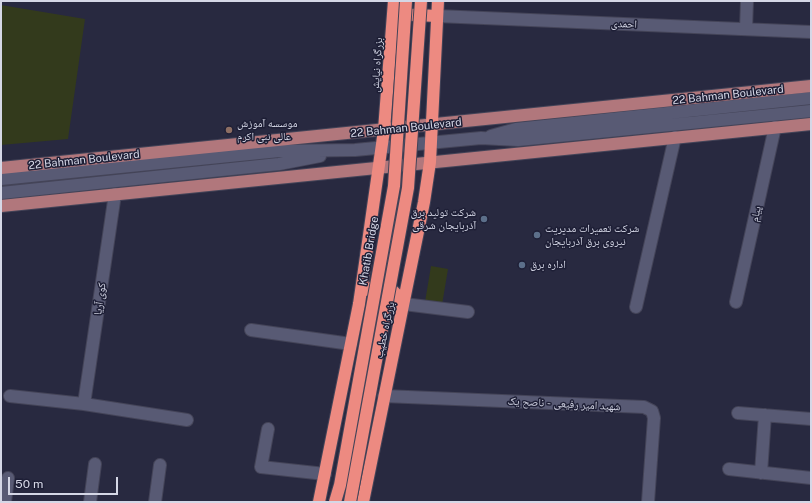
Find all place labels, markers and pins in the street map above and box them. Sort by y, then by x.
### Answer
place label: موسسه آموزش عالی نبی اکرم [237,117,298,143]
marker: موسسه آموزش عالی نبی اکرم [224,125,234,135]
place label: شرکت تولید برق آذربایجان شرقی [410,206,476,232]
marker: شرکت تولید برق آذربایجان شرقی [479,214,489,224]
place label: شرکت تعمیرات مدیریت نیروی برق آذربایجان [545,222,639,248]
marker: شرکت تعمیرات مدیریت نیروی برق آذربایجان [532,230,542,240]
place label: اداره برق [530,258,566,272]
marker: اداره برق [517,260,527,270]

